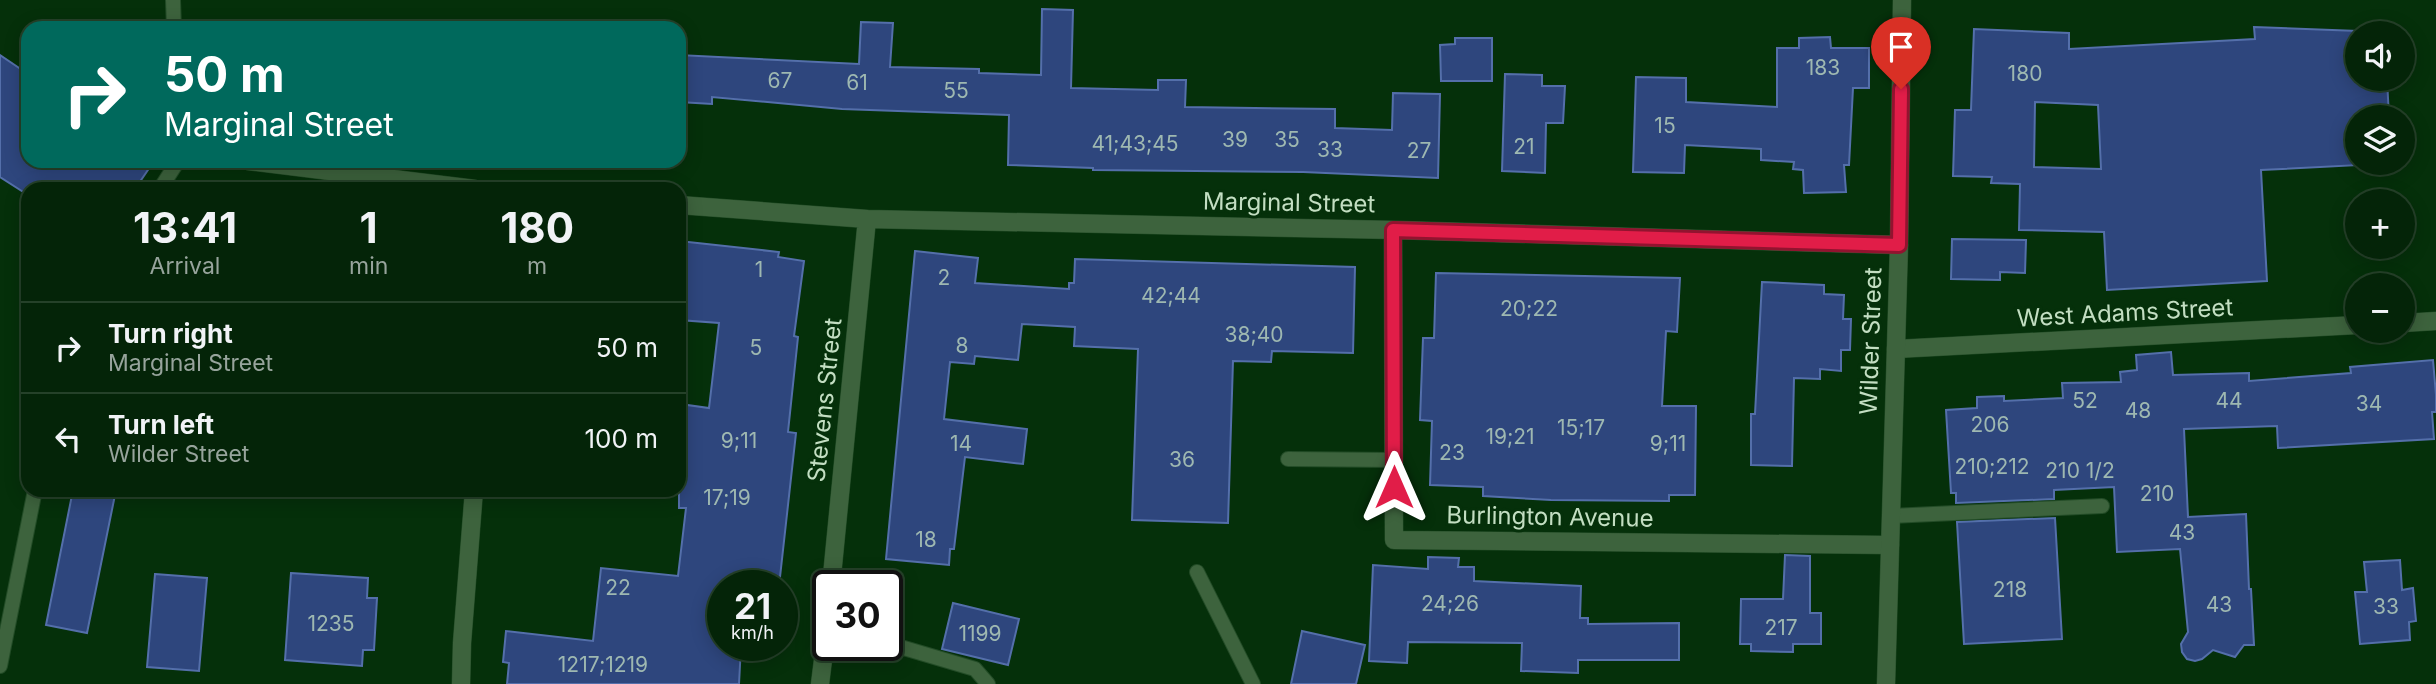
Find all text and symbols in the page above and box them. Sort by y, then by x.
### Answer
pin [1871,17,1931,89]
map controls [2345,21,2415,343]
button: sound [2345,21,2415,91]
icon: arrive [1882,28,1920,66]
text: 50 m [164,45,285,104]
icon: right [49,49,140,140]
house number: 183 [1806,55,1840,80]
house number: 180 [2008,61,2042,86]
house number: 67 [768,68,792,93]
house number: 61 [846,70,868,95]
house number: 55 [943,78,969,103]
text: Marginal Street [164,105,394,144]
button: layers [2345,105,2415,175]
house number: 15 [1654,113,1676,138]
house number: 39 [1222,127,1248,152]
house number: 35 [1274,127,1300,152]
house number: 41;43;45 [1091,131,1179,156]
house number: 21 [1513,134,1535,159]
house number: 33 [1317,137,1343,162]
house number: 27 [1407,138,1431,163]
street label: Marginal Street [1203,186,1376,219]
button: + [2345,189,2415,259]
text: 13:41 [133,202,237,253]
text: 1 [360,202,378,253]
text: 180 [500,202,574,253]
text: Arrival [150,252,220,280]
text: min [349,252,388,280]
text: m [527,252,547,280]
house number: 1 [755,257,763,282]
house number: 2 [938,265,950,290]
street label: Wilder Street [1853,267,1888,415]
button: − [2345,273,2415,343]
house number: 42;44 [1141,283,1201,308]
street label: West Adams Street [2016,292,2234,333]
house number: 20;22 [1500,296,1558,321]
street label: Stevens Street [801,316,848,483]
text: Turn right [108,318,233,349]
house number: 38;40 [1224,322,1284,347]
icon: right [49,329,87,367]
text: 50 m [596,332,658,363]
house number: 8 [956,333,969,358]
house number: 5 [750,335,762,360]
text: Marginal Street [108,349,273,377]
house number: 52 [2072,388,2098,413]
house number: 44 [2215,388,2243,413]
house number: 34 [2356,391,2382,416]
house number: 48 [2125,398,2151,423]
text: Turn left [108,409,214,440]
house number: 206 [1970,412,2010,437]
house number: 15;17 [1557,415,1605,440]
icon: left [49,420,87,458]
text: 100 m [585,423,658,454]
house number: 19;21 [1485,424,1535,449]
house number: 9;11 [721,428,757,453]
house number: 14 [950,431,972,456]
house number: 9;11 [1650,431,1686,456]
text: Wilder Street [108,440,249,468]
house number: 23 [1439,440,1465,465]
house number: 36 [1169,447,1195,472]
position arrow [1357,450,1431,524]
house number: 210;212 [1954,454,2030,479]
house number: 210 1/2 [2045,458,2115,483]
house number: 210 [2140,481,2174,506]
house number: 17;19 [703,485,751,510]
street label: Burlington Avenue [1446,500,1654,533]
house number: 43 [2169,520,2195,545]
house number: 18 [915,527,937,552]
speed limit sign: 30 [812,570,903,661]
house number: 22 [605,575,631,600]
house number: 218 [1993,577,2027,602]
text: 21 [734,585,771,627]
house number: 24;26 [1421,591,1479,616]
house number: 43 [2206,592,2232,617]
house number: 33 [2373,594,2399,619]
house number: 1235 [307,611,355,636]
house number: 217 [1764,615,1798,640]
house number: 1199 [958,621,1002,646]
text: km/h [731,622,774,643]
house number: 1217;1219 [558,652,648,677]

